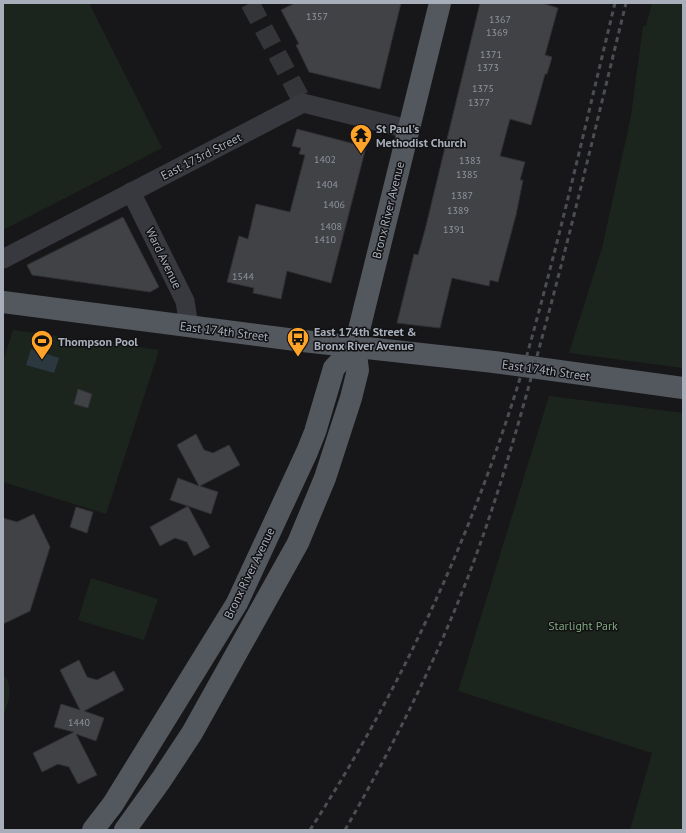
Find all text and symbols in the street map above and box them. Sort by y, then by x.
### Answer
house number: 1357 [306,10,328,23]
house number: 1367 [489,13,511,26]
house number: 1369 [486,26,508,39]
house number: 1371 [480,48,502,61]
house number: 1373 [477,61,499,74]
house number: 1375 [472,82,494,95]
house number: 1377 [468,96,490,109]
place label: St Paul's Methodist Church [376,121,466,150]
temple icon: St Paul's Methodist Church [348,122,374,155]
street label: East 173rd Street [158,129,244,183]
house number: 1402 [314,153,336,166]
house number: 1383 [459,154,481,167]
street label: Bronx River Avenue [369,160,407,260]
house number: 1385 [456,168,478,181]
house number: 1404 [316,178,338,191]
house number: 1387 [451,189,473,202]
house number: 1406 [323,198,345,211]
house number: 1389 [447,204,469,217]
house number: 1408 [320,220,342,233]
house number: 1391 [443,223,465,236]
street label: Ward Avenue [143,225,185,291]
house number: 1410 [314,233,336,246]
house number: 1544 [232,270,254,283]
street label: East 174th Street [179,318,269,344]
place label: East 174th Street & Bronx River Avenue [314,324,417,353]
bus stop icon: East 174th Street & Bronx River Avenue [285,325,311,358]
sports icon: Thompson Pool [29,328,55,361]
place label: Thompson Pool [58,334,138,349]
street label: East 174th Street [501,356,591,384]
street label: Bronx River Avenue [220,525,278,621]
park label: Starlight Park [548,618,618,633]
house number: 1440 [68,716,90,729]

